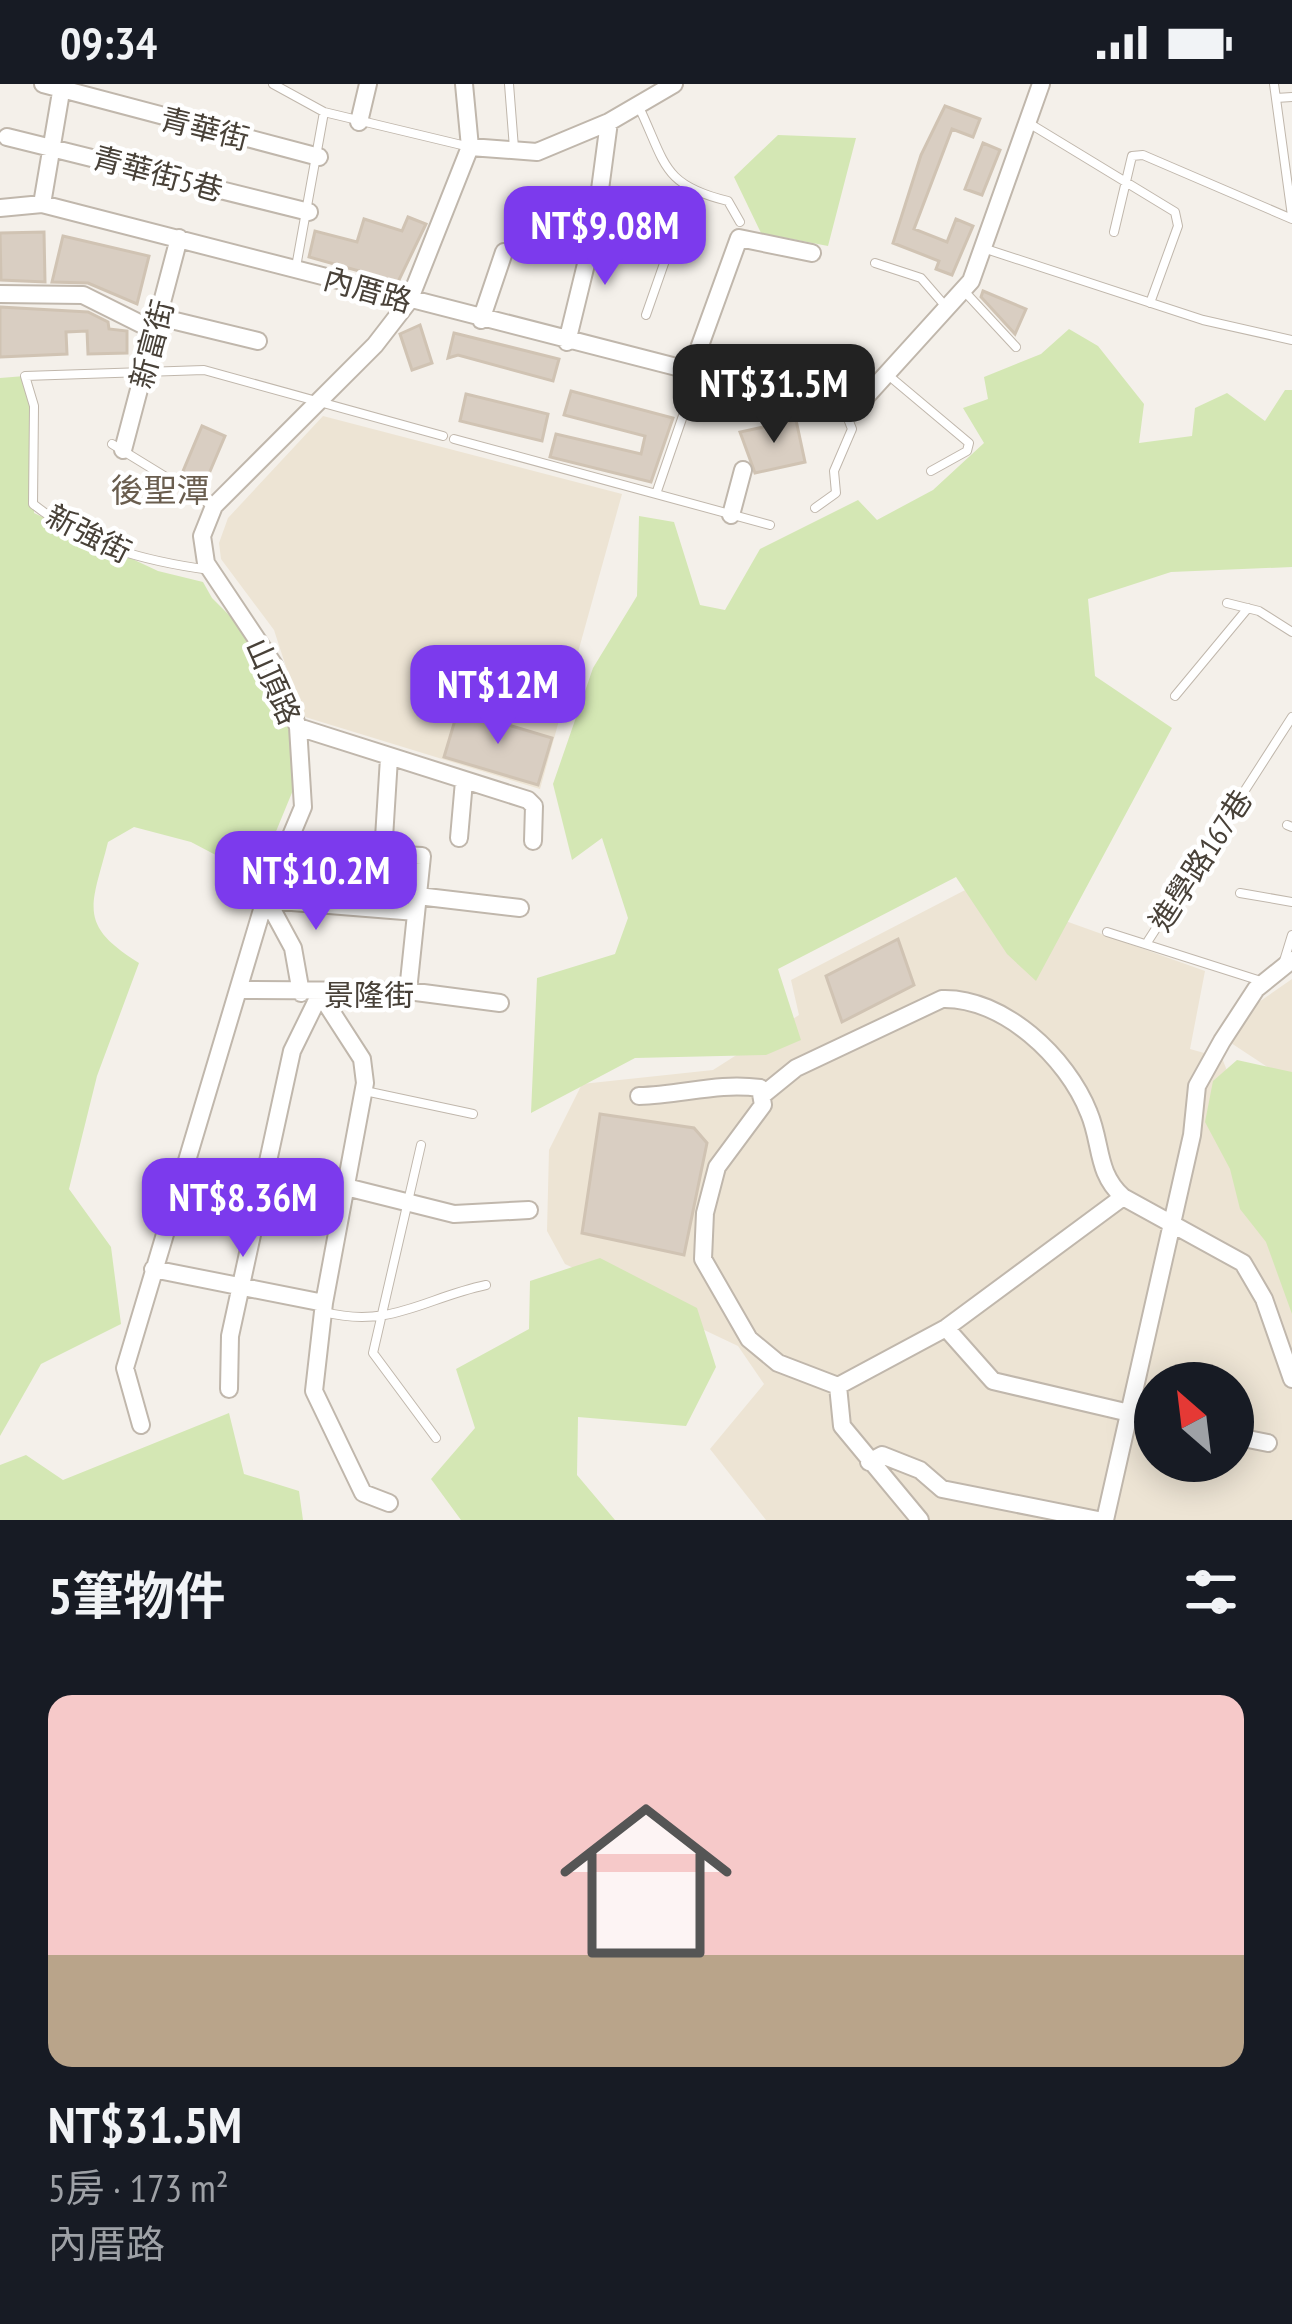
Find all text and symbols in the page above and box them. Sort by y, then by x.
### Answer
text: 09:34 [60,13,157,71]
street label: 青華街 [157,98,253,158]
street label: 青華街5巷 [88,137,228,209]
pin: NT$9.08M [481,186,729,288]
text: NT$9.08M [531,199,679,250]
street label: 內厝路 [319,258,417,320]
street label: 新富街 [121,295,181,393]
pin: NT$31.5M [650,344,898,446]
text: NT$31.5M [700,357,848,408]
district label: 後聖潭 [111,468,210,511]
street label: 新強街 [40,495,138,571]
street label: 山頂路 [238,632,310,730]
pin: NT$12M [400,645,596,747]
text: NT$12M [437,658,559,709]
street label: 進學路167巷 [1140,782,1260,938]
pin: NT$10.2M [192,831,440,933]
text: NT$10.2M [242,844,390,895]
street label: 景隆街 [324,975,414,1014]
pin: NT$8.36M [119,1158,367,1260]
text: NT$8.36M [169,1171,317,1222]
north arrow [1134,1362,1254,1482]
map controls [1134,1362,1254,1482]
icon: filters [1178,1559,1244,1625]
text: 5筆物件 [48,1562,225,1628]
icon: home [538,1773,754,1989]
text: NT$31.5M [48,2091,242,2157]
text: 5房 · 173 m² [48,2162,229,2213]
text: 內厝路 [48,2218,165,2269]

